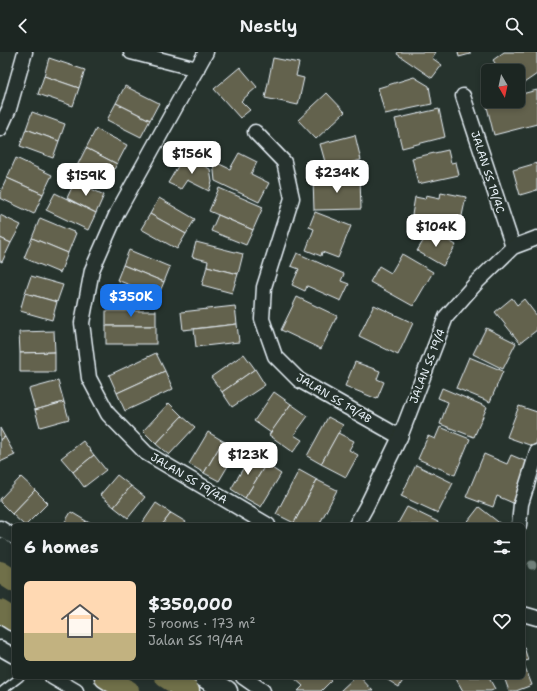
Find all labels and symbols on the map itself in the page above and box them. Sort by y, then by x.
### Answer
north arrow [481,64,525,108]
street label: JALAN SS 19/4C [467,129,508,215]
pin: $156K [164,141,220,175]
pin: $234K [309,160,365,194]
pin: $159K [58,163,114,197]
pin: $104K [408,214,464,248]
pin: $350K [103,284,159,318]
street label: JALAN SS 19/4 [406,326,449,406]
street label: JALAN SS 19/4B [293,370,375,427]
pin: $123K [220,442,276,476]
street label: JALAN SS 19/4A [148,450,230,507]

